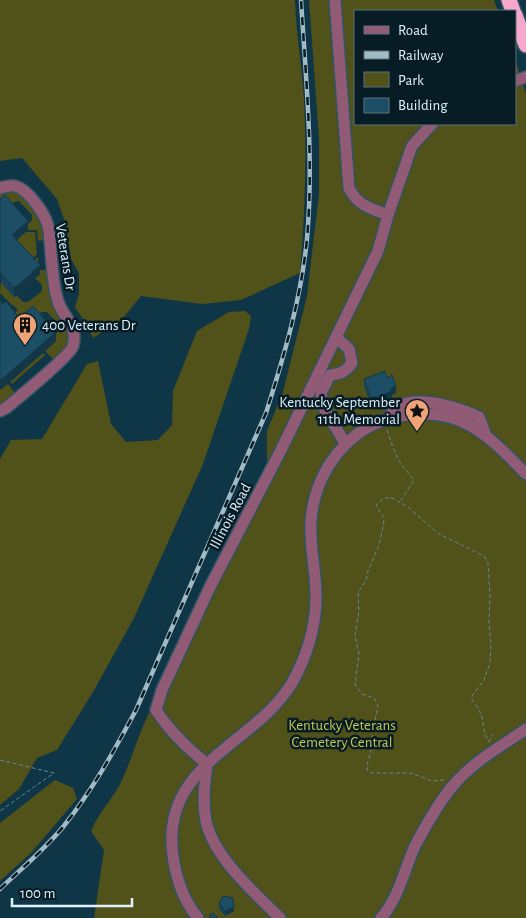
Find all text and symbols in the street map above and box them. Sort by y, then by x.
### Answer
legend [354,10,516,125]
text: Road [398,23,428,38]
text: Railway [398,48,444,63]
text: Park [398,73,424,88]
text: Building [398,98,448,113]
street label: Veterans Dr [53,222,78,292]
building icon: 400 Veterans Dr [12,312,38,346]
place label: 400 Veterans Dr [42,318,136,333]
place label: Kentucky September 11th Memorial [279,395,400,427]
place icon: Kentucky September 11th Memorial [404,398,430,432]
street label: Illinois Road [207,481,254,551]
park label: Kentucky Veterans Cemetery Central [288,718,396,750]
scale bar [12,876,132,908]
text: 100 m [20,886,55,901]

